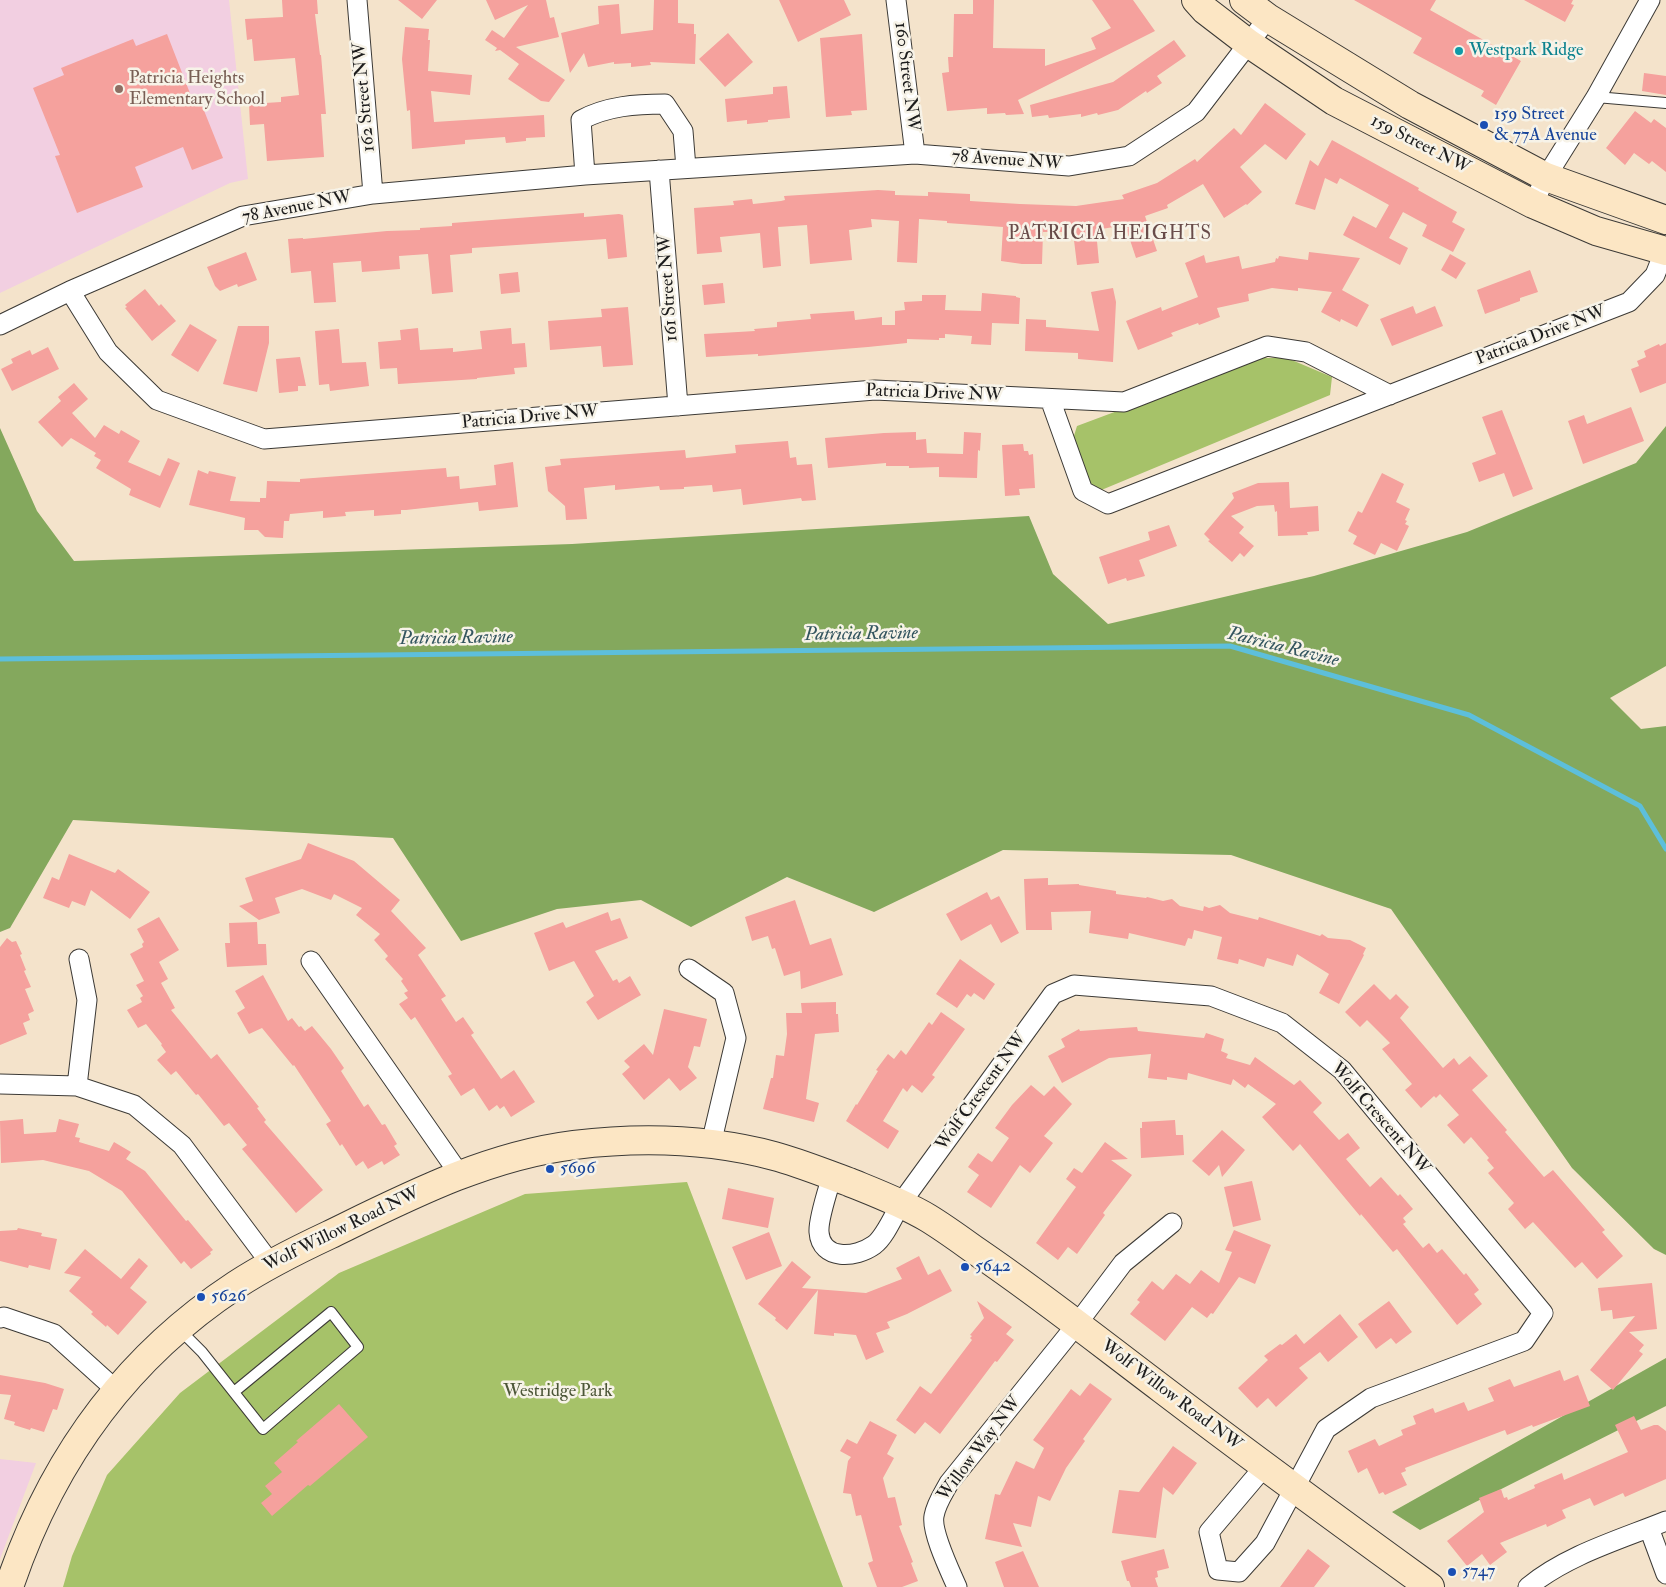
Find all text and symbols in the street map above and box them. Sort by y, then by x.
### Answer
street label: 160 Street NW [889,21,923,133]
place label: Westpark Ridge [1469,40,1584,62]
street label: 162 Street NW [349,41,381,153]
marker: Westpark Ridge [1453,45,1465,57]
place label: Patricia Heights Elementary School [129,68,265,110]
marker: Patricia Heights Elementary School [113,83,125,95]
place label: 159 Street & 77A Avenue [1494,104,1597,146]
street label: 159 Street NW [1367,111,1473,179]
marker: 159 Street & 77A Avenue [1478,119,1490,131]
street label: 78 Avenue NW [951,146,1063,176]
street label: 78 Avenue NW [241,187,353,229]
district label: PATRICIA HEIGHTS [1006,224,1214,246]
street label: 161 Street NW [654,234,684,342]
street label: Patricia Drive NW [1473,301,1609,371]
street label: Patricia Drive NW [865,381,1003,407]
street label: Patricia Drive NW [461,401,599,435]
water label: Patricia Ravine [804,623,918,647]
water label: Patricia Ravine [1225,623,1341,673]
water label: Patricia Ravine [399,627,513,651]
street label: Wolf Crescent NW [932,1029,1032,1155]
street label: Wolf Crescent NW [1326,1059,1434,1179]
place label: 5696 [560,1158,595,1180]
marker: 5696 [544,1163,556,1175]
street label: Wolf Willow Road NW [260,1183,424,1277]
place label: 5642 [975,1256,1011,1278]
marker: 5642 [959,1261,971,1273]
place label: 5626 [211,1286,246,1308]
marker: 5626 [195,1291,207,1303]
street label: Wolf Willow Road NW [1096,1336,1246,1456]
park label: Westridge Park [503,1381,613,1403]
street label: Willow Way NW [934,1392,1026,1506]
place label: 5747 [1462,1561,1495,1583]
marker: 5747 [1446,1566,1458,1578]

